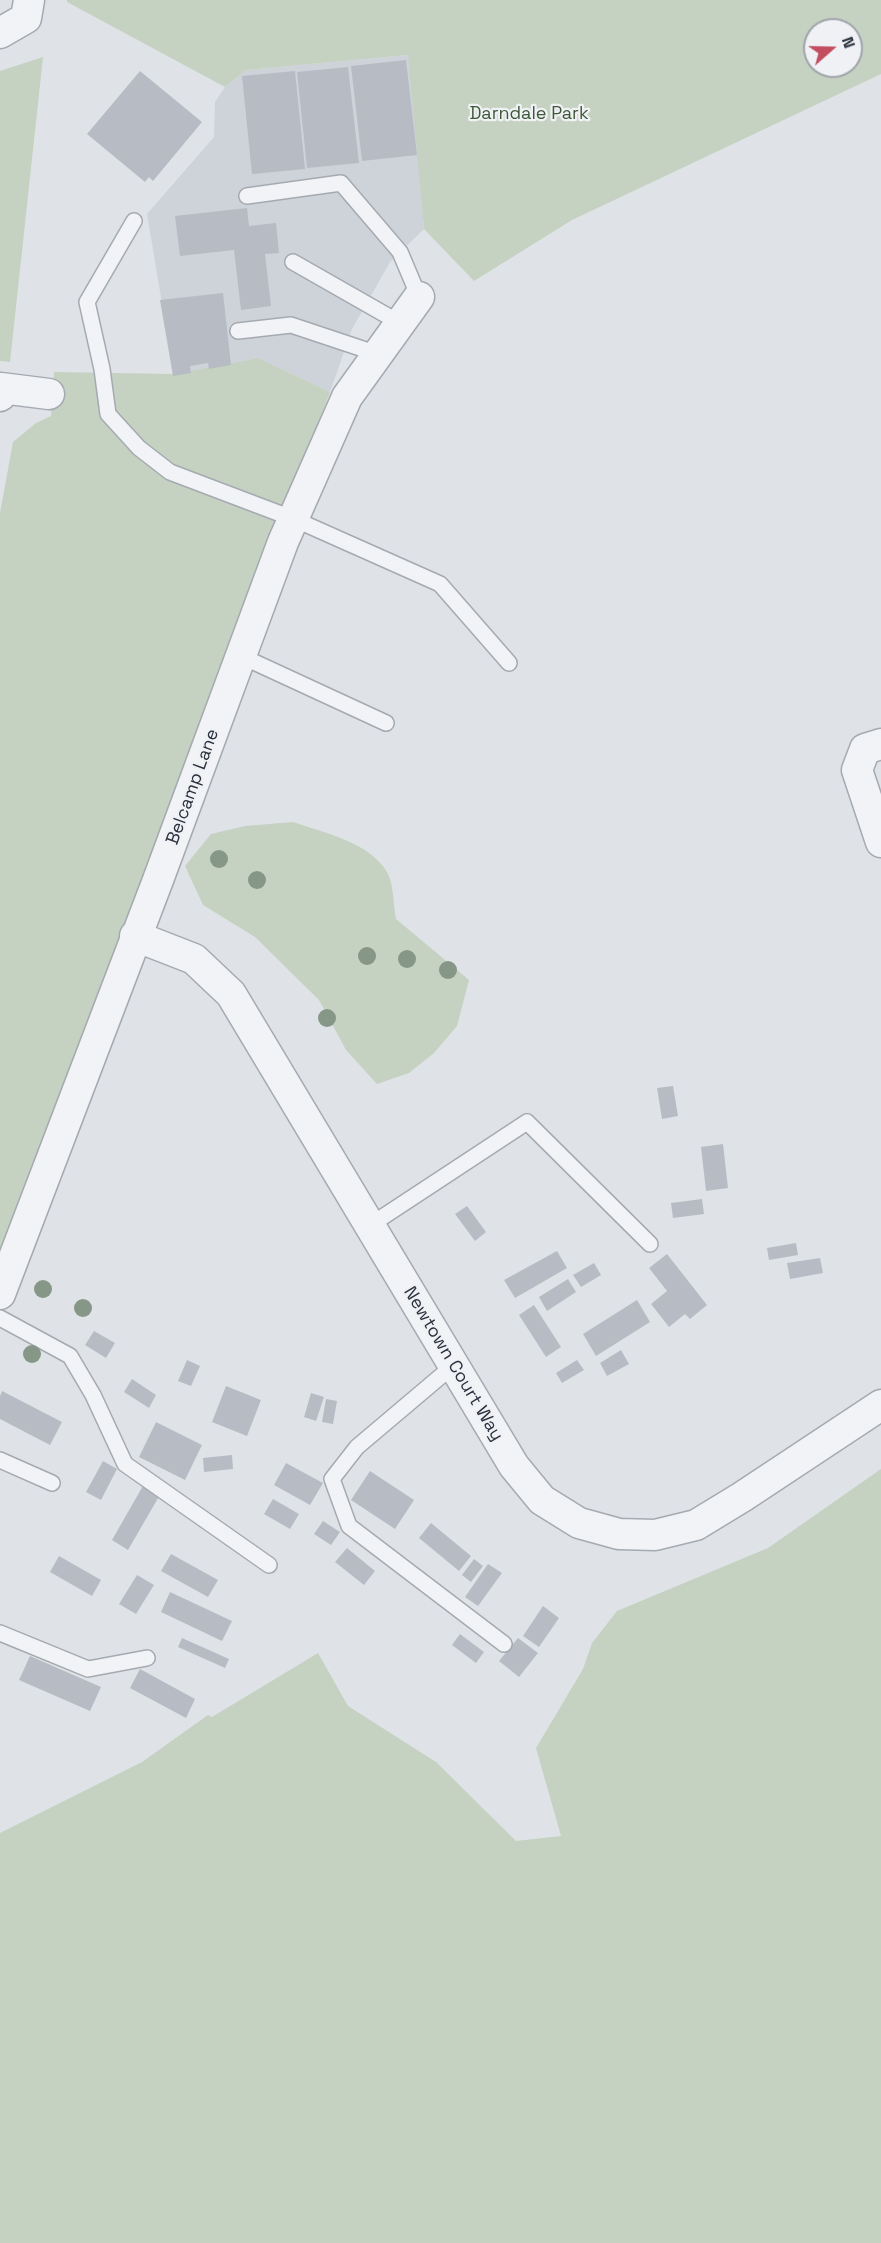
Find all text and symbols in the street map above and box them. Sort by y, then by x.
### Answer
north arrow [803,18,863,78]
text: N [837,34,860,51]
park label: Darndale Park [469,103,589,125]
street label: Belcamp Lane [162,726,224,848]
street label: Newtown Court Way [398,1283,508,1445]

